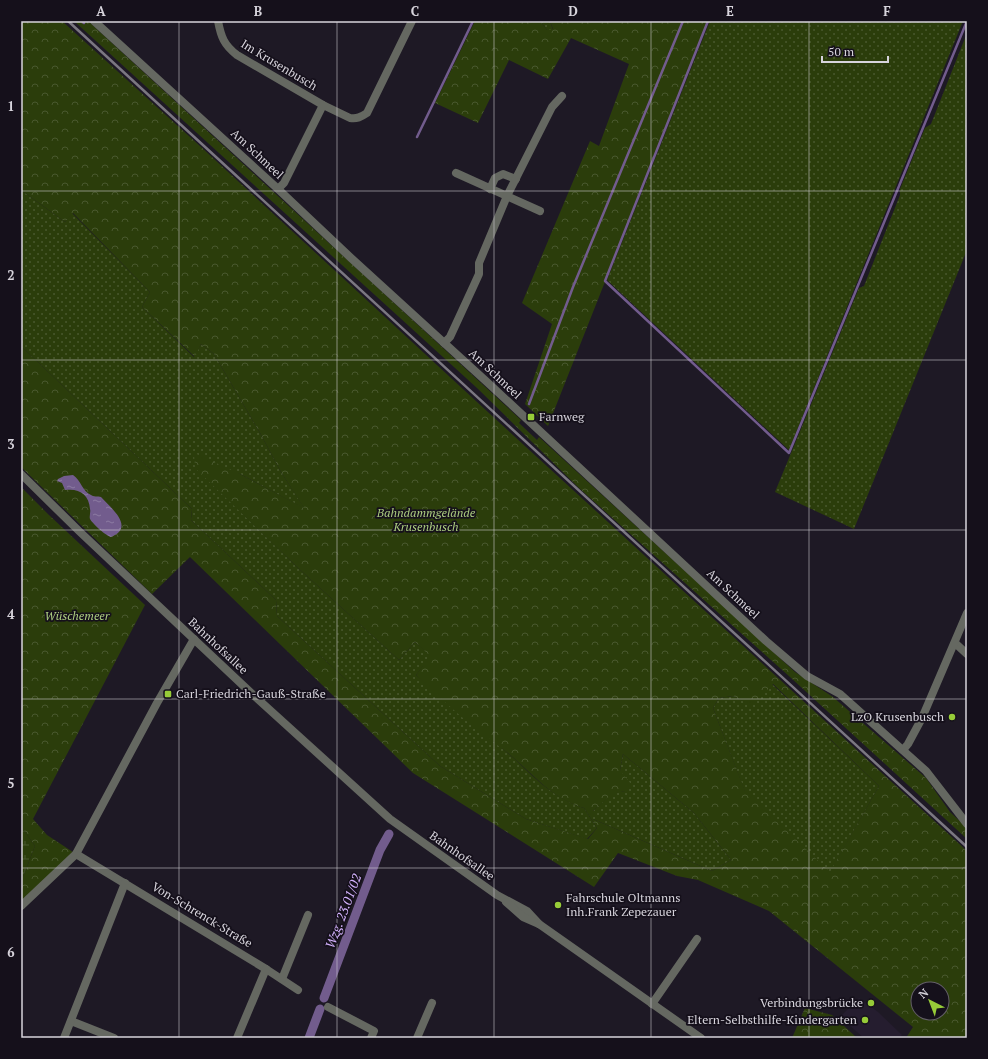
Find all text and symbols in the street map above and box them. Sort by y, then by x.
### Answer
text: A [96,2,106,20]
text: B [254,2,262,20]
text: C [411,2,419,20]
text: D [568,2,578,20]
text: E [726,2,734,20]
text: F [883,2,891,20]
street label: Im Krusenbusch [238,36,320,93]
scale bar [822,38,888,64]
text: 50 m [828,44,855,59]
text: 1 [7,97,15,115]
street label: Am Schmeel [228,125,287,182]
text: 2 [7,266,15,284]
street label: Am Schmeel [466,345,525,402]
place label: Farnweg [539,409,585,424]
marker: Farnweg [526,412,536,422]
text: 3 [7,435,15,453]
park label: Bahndammgelände Krusenbusch [376,505,476,534]
street label: Am Schmeel [704,565,763,622]
text: 4 [7,605,15,623]
park label: Wüschemeer [45,608,111,623]
street label: Bahnhofsallee [185,614,251,677]
place label: Carl-Friedrich-Gauß-Straße [176,686,326,701]
marker: Carl-Friedrich-Gauß-Straße [163,689,173,699]
place label: LzO Krusenbusch [851,709,944,724]
marker: LzO Krusenbusch [947,712,957,722]
text: 5 [7,774,15,792]
street label: Bahnhofsallee [427,828,498,884]
water label: Wzg. 23.01/02 [321,871,366,951]
street label: Von-Schrenck-Straße [149,879,255,951]
place label: Fahrschule Oltmanns Inh.Frank Zepezauer [566,890,680,919]
marker: Fahrschule Oltmanns Inh.Frank Zepezauer [553,900,563,910]
text: 6 [7,943,15,961]
north arrow [910,981,950,1021]
text: N [916,985,932,1002]
place label: Verbindungsbrücke [760,995,863,1010]
marker: Verbindungsbrücke [866,998,876,1008]
place label: Eltern-Selbsthilfe-Kindergarten [687,1012,857,1027]
marker: Eltern-Selbsthilfe-Kindergarten [860,1015,870,1025]

